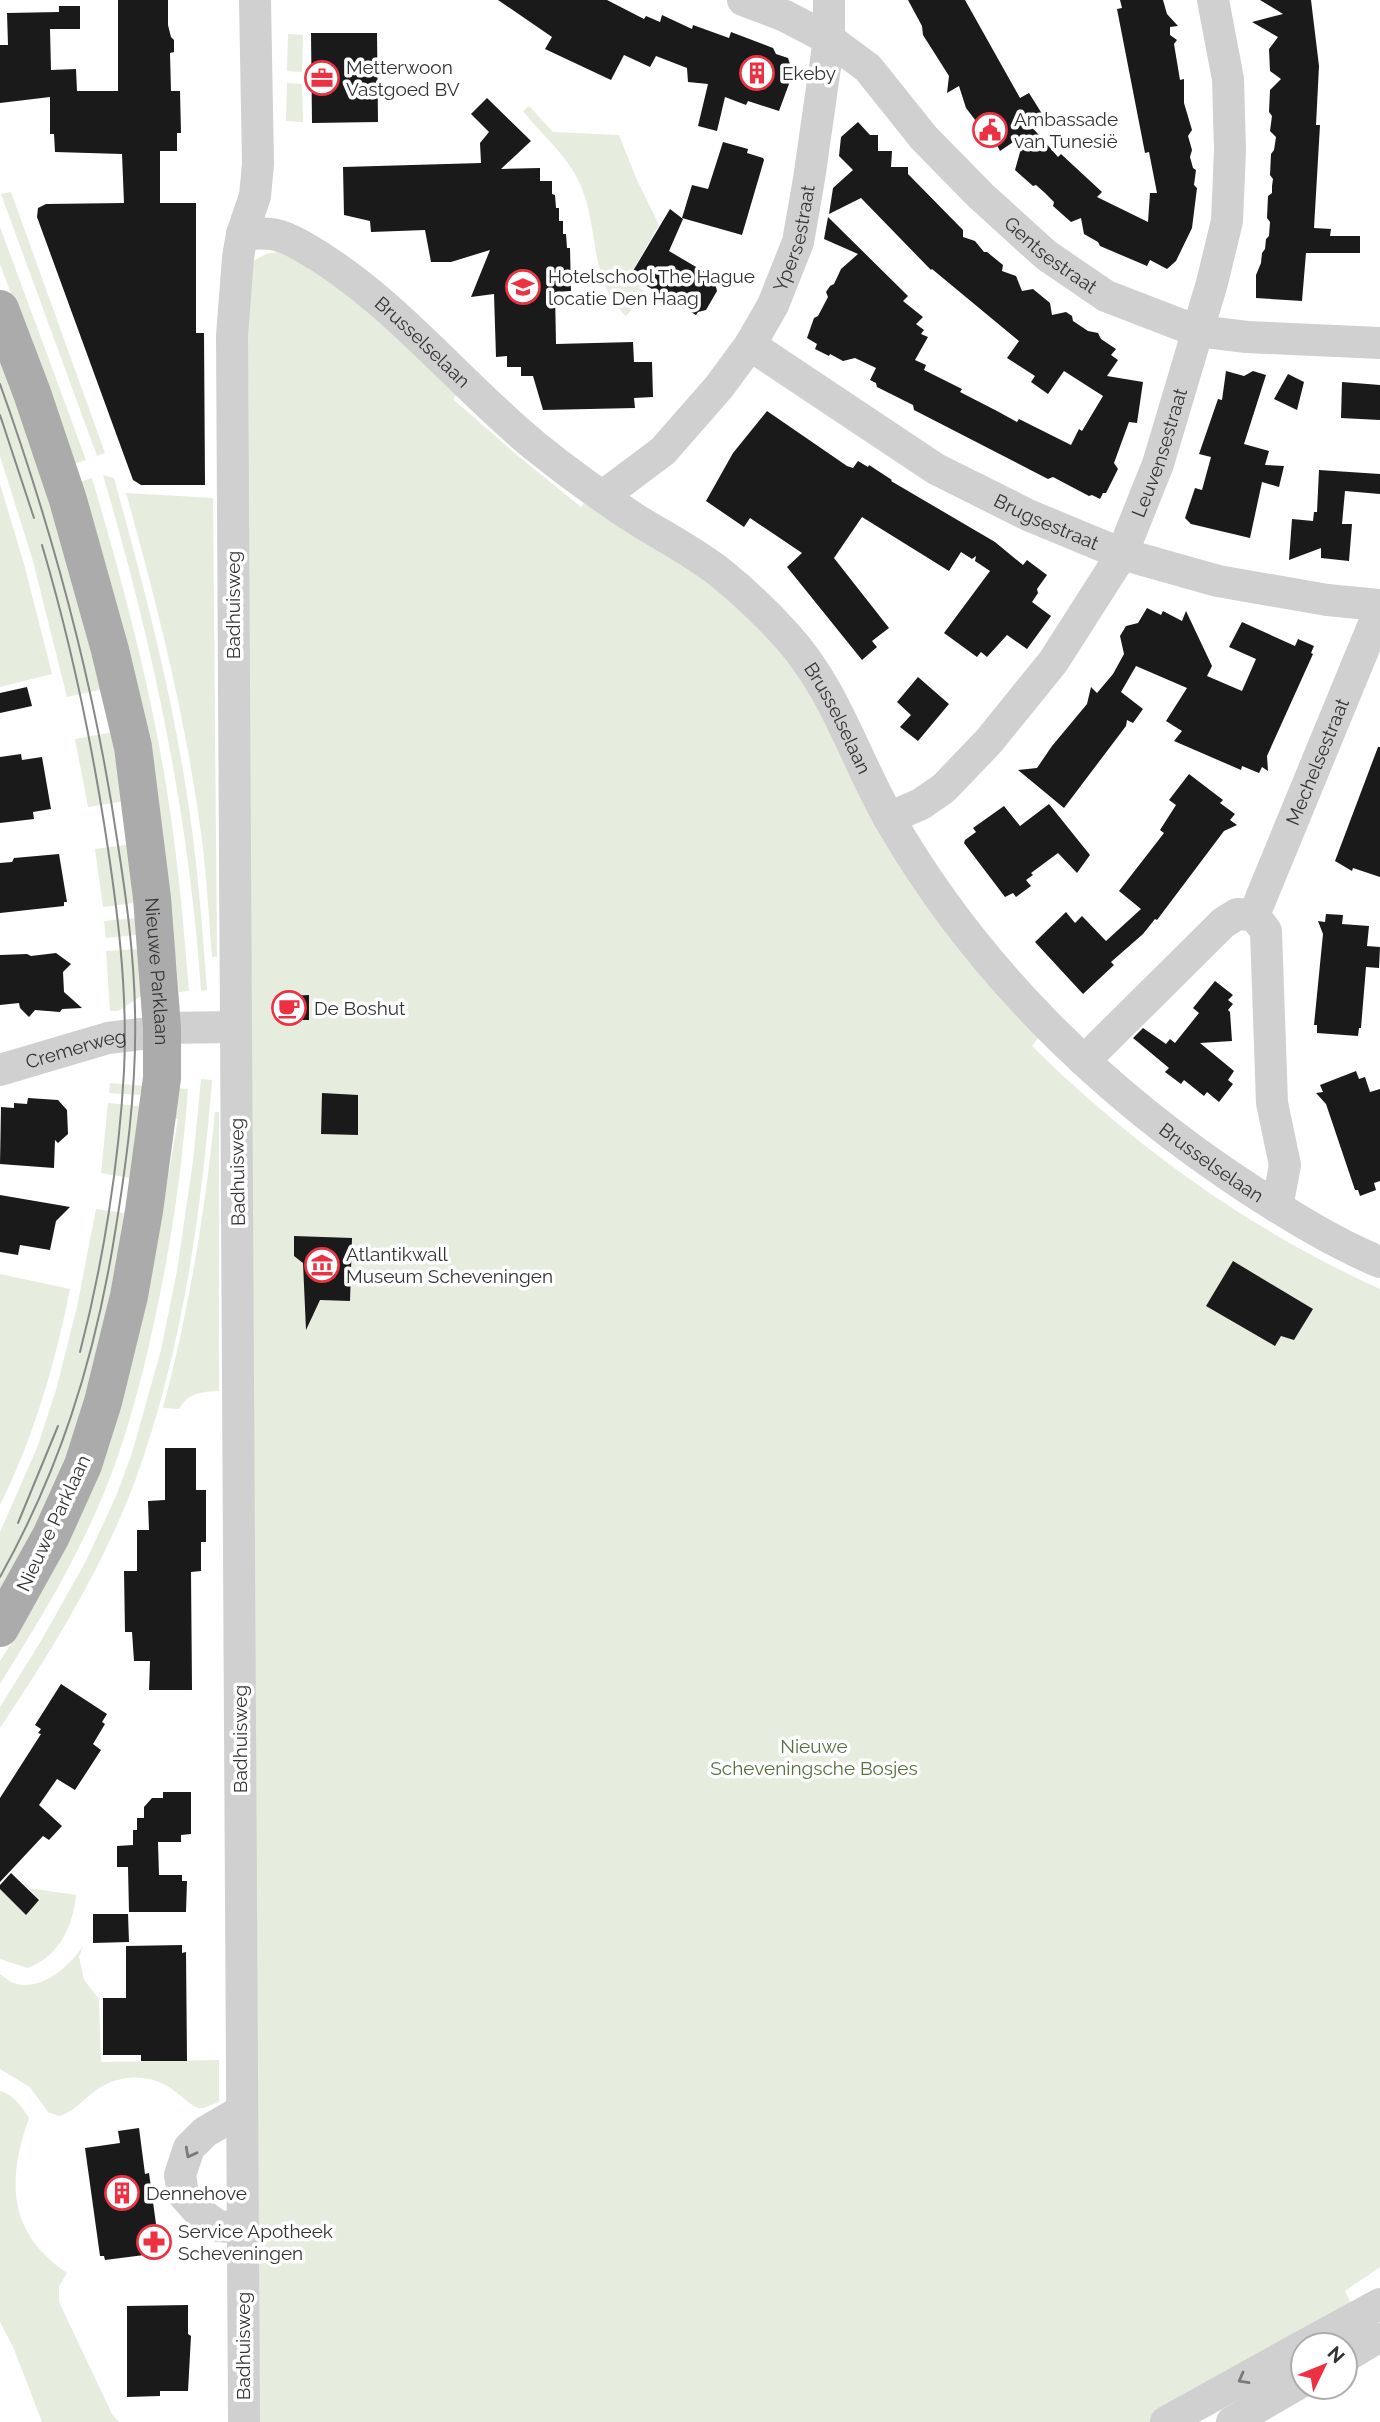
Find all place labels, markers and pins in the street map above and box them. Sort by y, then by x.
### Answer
building icon: Ekeby [738,54,776,92]
place label: Metterwoon Vastgoed BV [346,56,460,100]
office icon: Metterwoon Vastgoed BV [303,59,341,97]
place label: Ekeby [782,62,836,84]
place label: Ambassade van Tunesië [1014,108,1118,152]
public building icon: Ambassade van Tunesië [971,111,1009,149]
place label: Hotelschool The Hague locatie Den Haag [548,265,755,309]
school or university icon: Hotelschool The Hague locatie Den Haag [504,268,542,306]
cafe icon: De Boshut [270,989,308,1027]
place label: De Boshut [314,997,406,1019]
place label: Atlantikwall Museum Scheveningen [346,1243,553,1287]
museum icon: Atlantikwall Museum Scheveningen [303,1246,341,1284]
building icon: Dennehove [103,2174,141,2212]
place label: Dennehove [146,2182,247,2204]
place label: Service Apotheek Scheveningen [178,2220,333,2264]
pharmacy icon: Service Apotheek Scheveningen [135,2223,173,2261]

